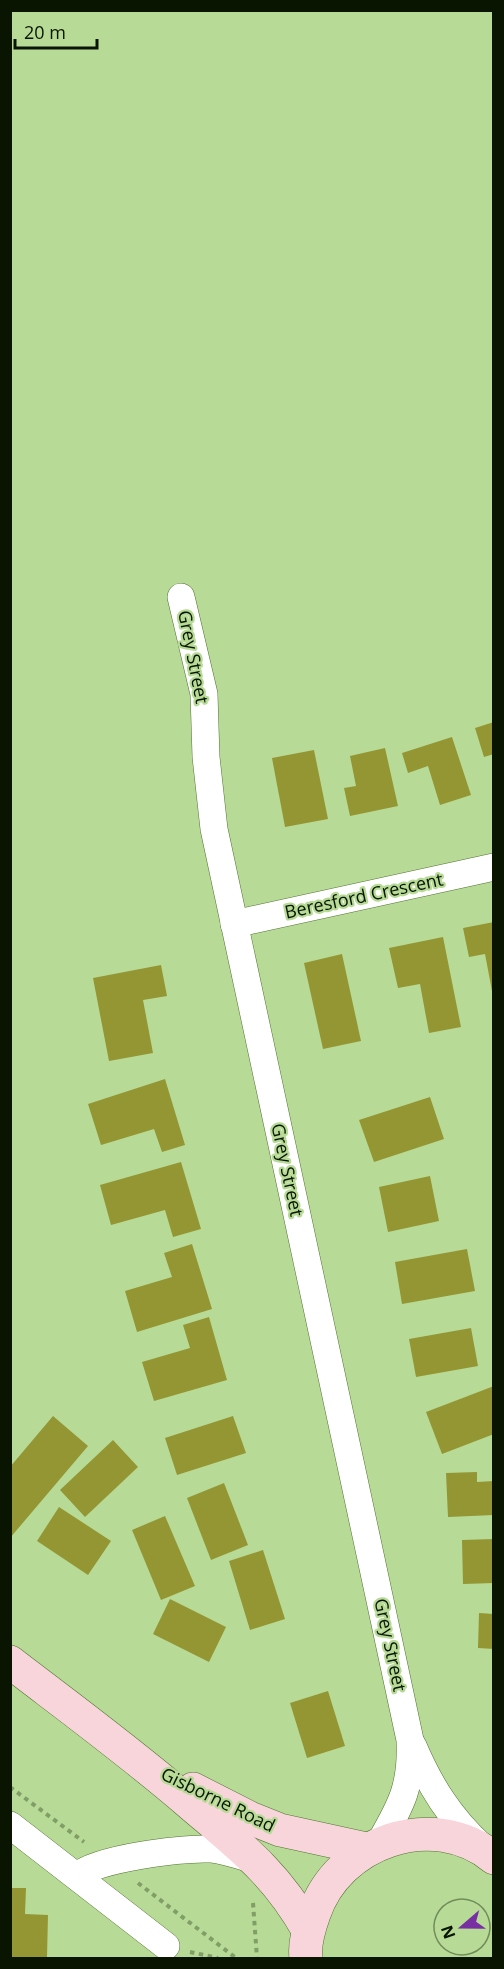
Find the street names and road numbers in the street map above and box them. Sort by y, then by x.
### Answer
street label: Grey Street [173,608,215,705]
street label: Beresford Crescent [282,867,445,924]
street label: Grey Street [266,1121,310,1219]
street label: Grey Street [369,1596,413,1694]
street label: Gisborne Road [157,1761,280,1837]

